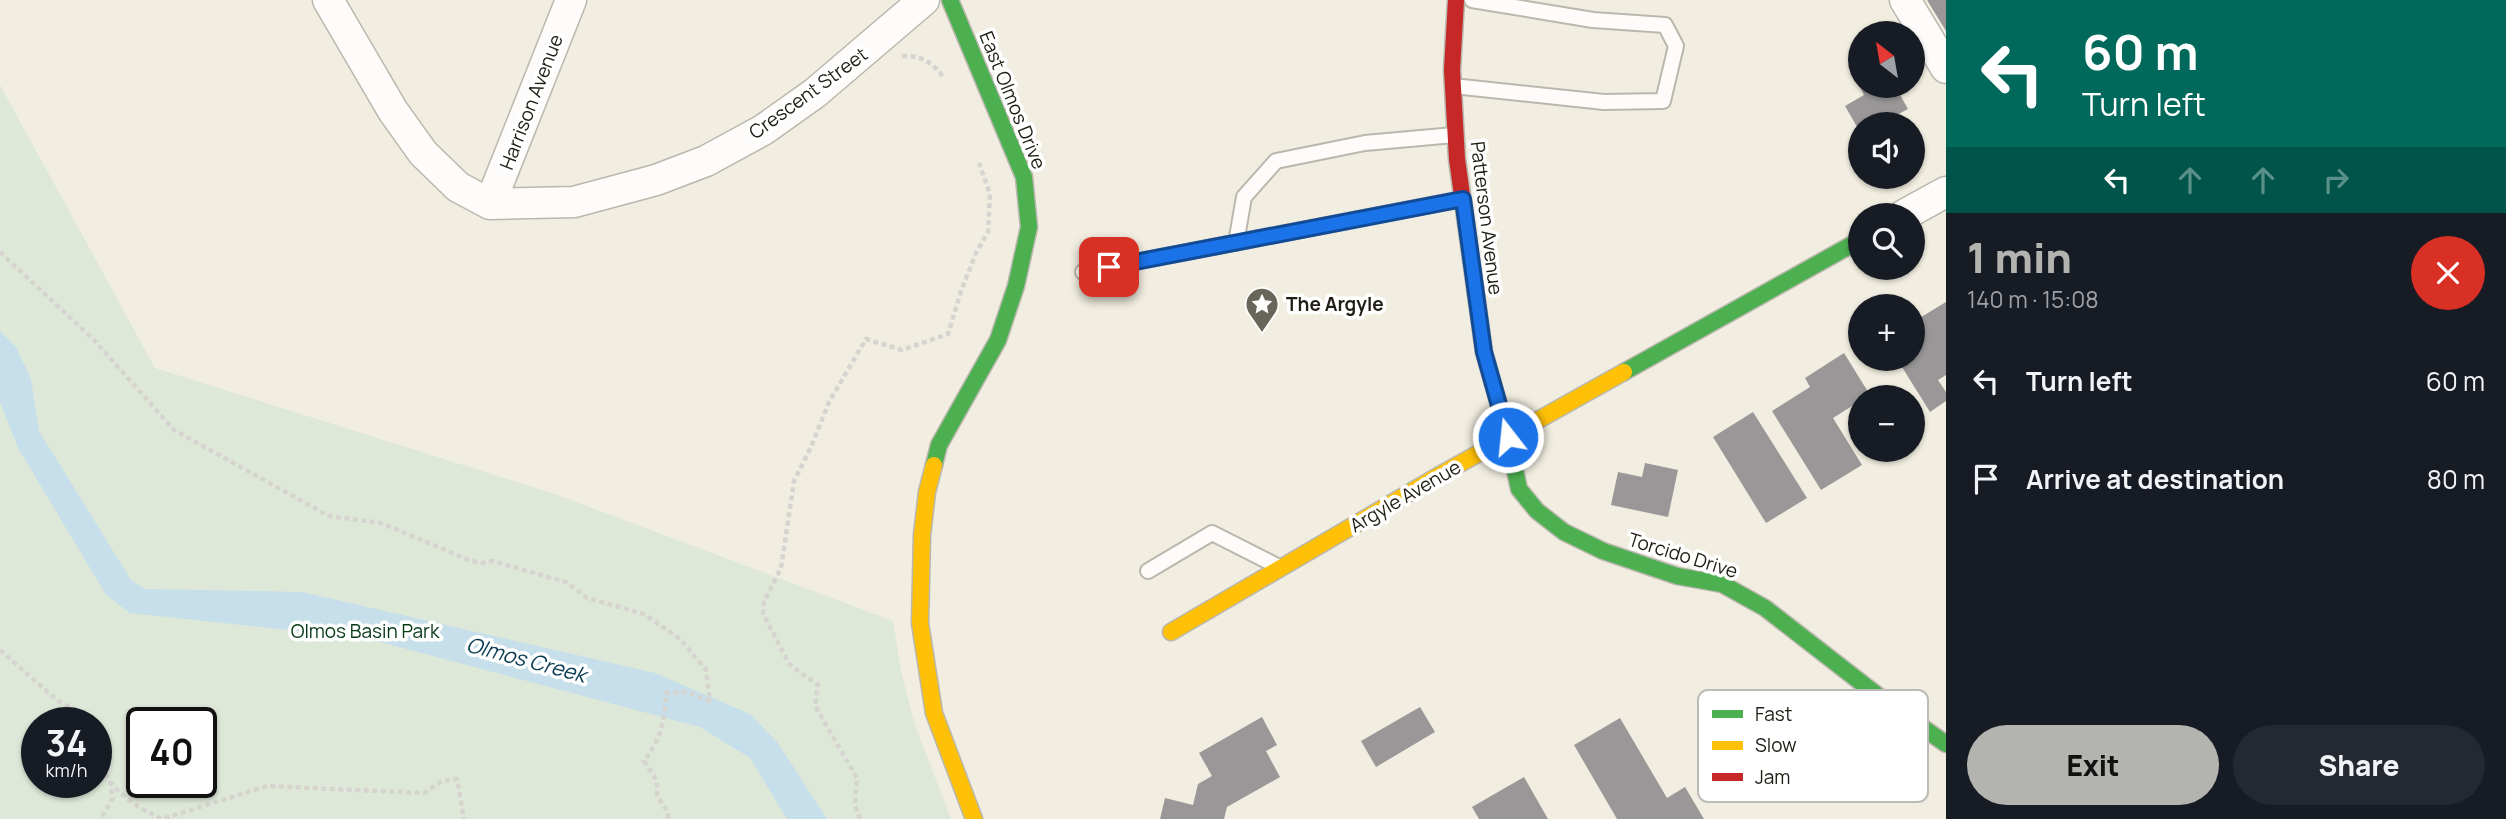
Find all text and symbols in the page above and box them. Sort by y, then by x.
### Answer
text: 60 m [2082,18,2199,85]
north arrow [1848,21,1925,98]
map controls [1848,21,1925,462]
street label: East Olmos Drive [974,27,1052,173]
icon: left [1967,28,2058,119]
street label: Harrison Avenue [493,31,569,173]
street label: Crescent Street [743,41,873,145]
text: Turn left [2082,82,2206,126]
button: sound [1848,112,1925,189]
street label: Patterson Avenue [1465,140,1509,296]
icon: left [2098,161,2136,199]
icon: ahead [2171,161,2209,199]
icon: ahead [2244,161,2282,199]
icon: right [2317,161,2355,199]
button: search [1848,203,1925,280]
text: 1 min [1967,228,2072,286]
button: close [2411,236,2485,310]
pin [1079,237,1139,297]
icon: arrive [1090,248,1128,286]
text: 140 m · 15:08 [1967,283,2099,315]
place icon: The Argyle [1243,285,1281,334]
place label: The Argyle [1286,291,1384,317]
button: + [1848,294,1925,371]
icon: left [1967,362,2005,400]
text: Turn left [2026,363,2133,399]
text: 60 m [2426,363,2485,399]
button: − [1848,385,1925,462]
position arrow [1471,400,1545,474]
street label: Argyle Avenue [1345,454,1465,538]
icon: arrive [1967,460,2005,498]
text: Arrive at destination [2026,461,2284,497]
text: 80 m [2427,461,2485,497]
street label: Torcido Drive [1625,526,1741,584]
park label: Olmos Basin Park [291,618,440,644]
water label: Olmos Creek [463,630,592,689]
legend [1698,690,1928,802]
text: Fast [1755,701,1792,727]
speed limit sign: 40 [126,707,217,798]
text: 34 [46,719,87,767]
button: Exit [1967,725,2219,805]
button: Share [2233,725,2485,805]
text: Slow [1755,732,1797,758]
text: km/h [46,758,87,782]
text: Jam [1755,764,1790,790]

